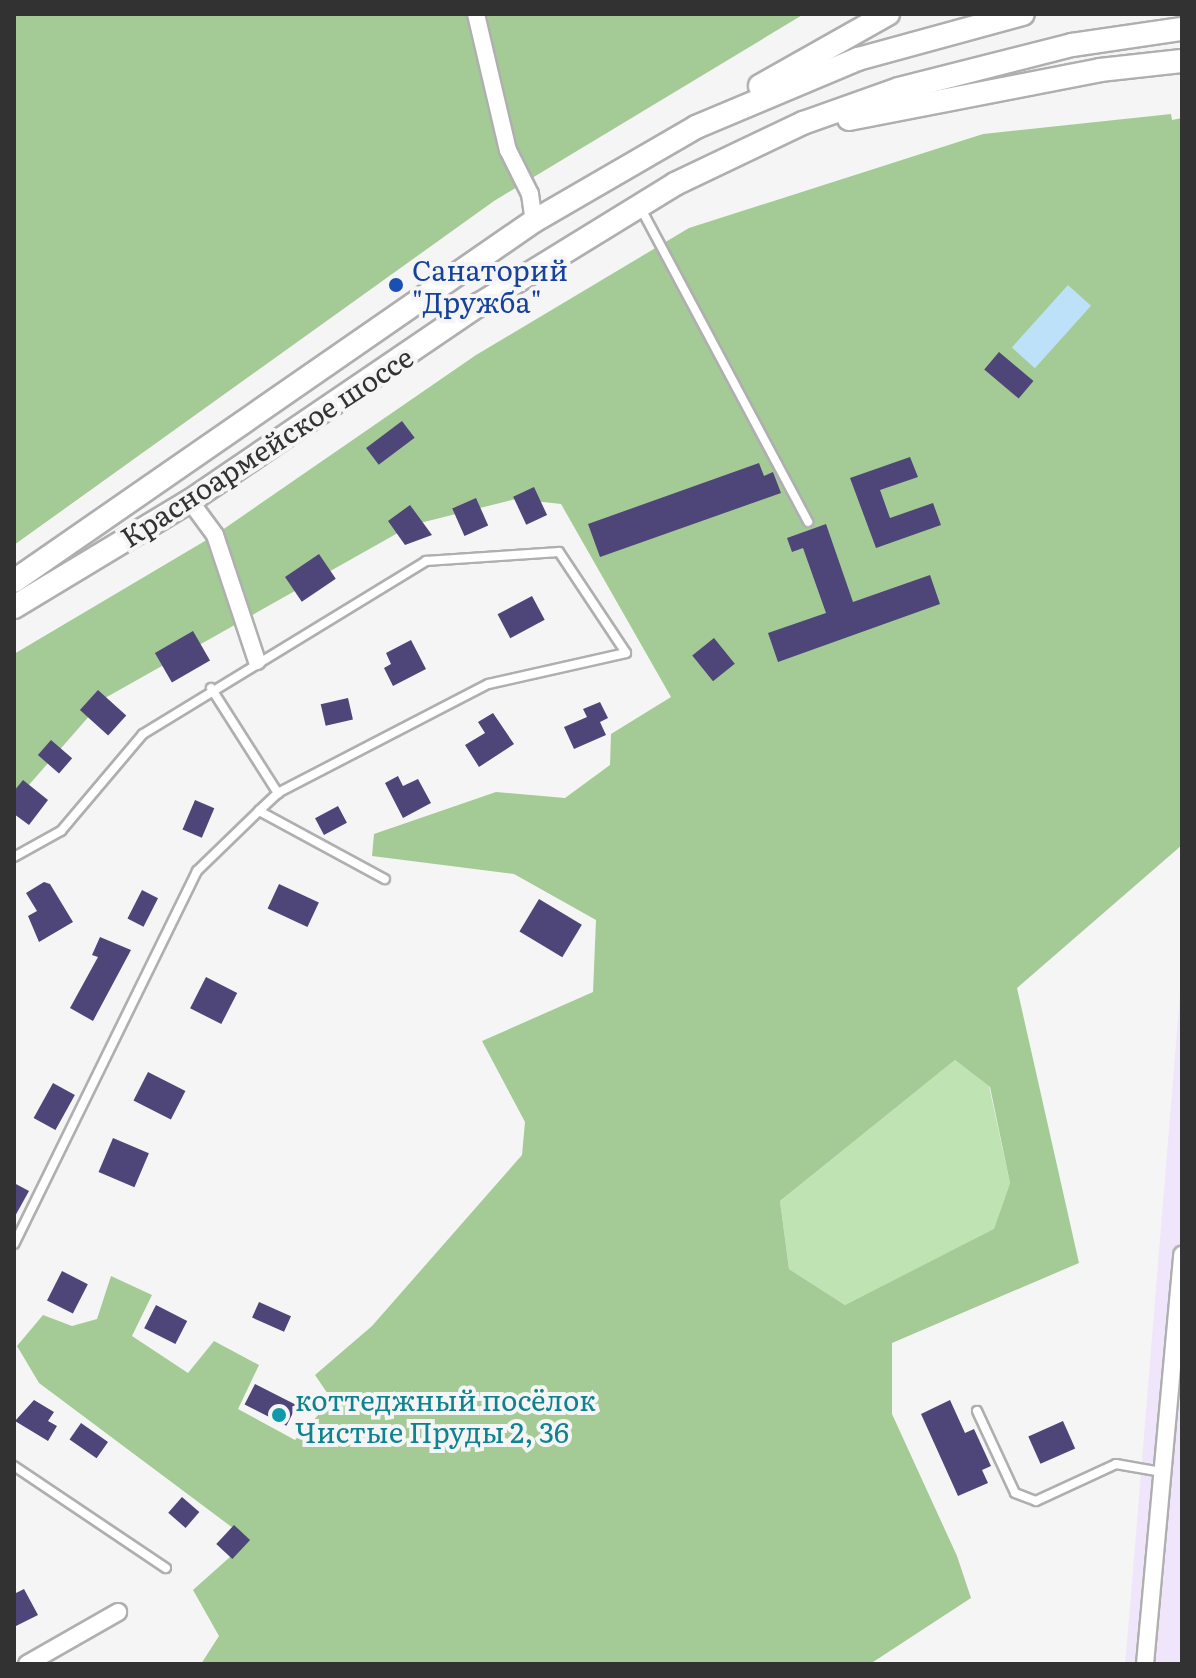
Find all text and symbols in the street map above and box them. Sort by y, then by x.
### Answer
place label: Санаторий "Дружба" [412,252,568,318]
marker: Санаторий "Дружба" [387,276,405,294]
street label: Красноармейское шоссе [114,339,418,553]
place label: коттеджный посёлок Чистые Пруды 2, 36 [295,1382,596,1448]
marker: коттеджный посёлок Чистые Пруды 2, 36 [270,1406,288,1424]

